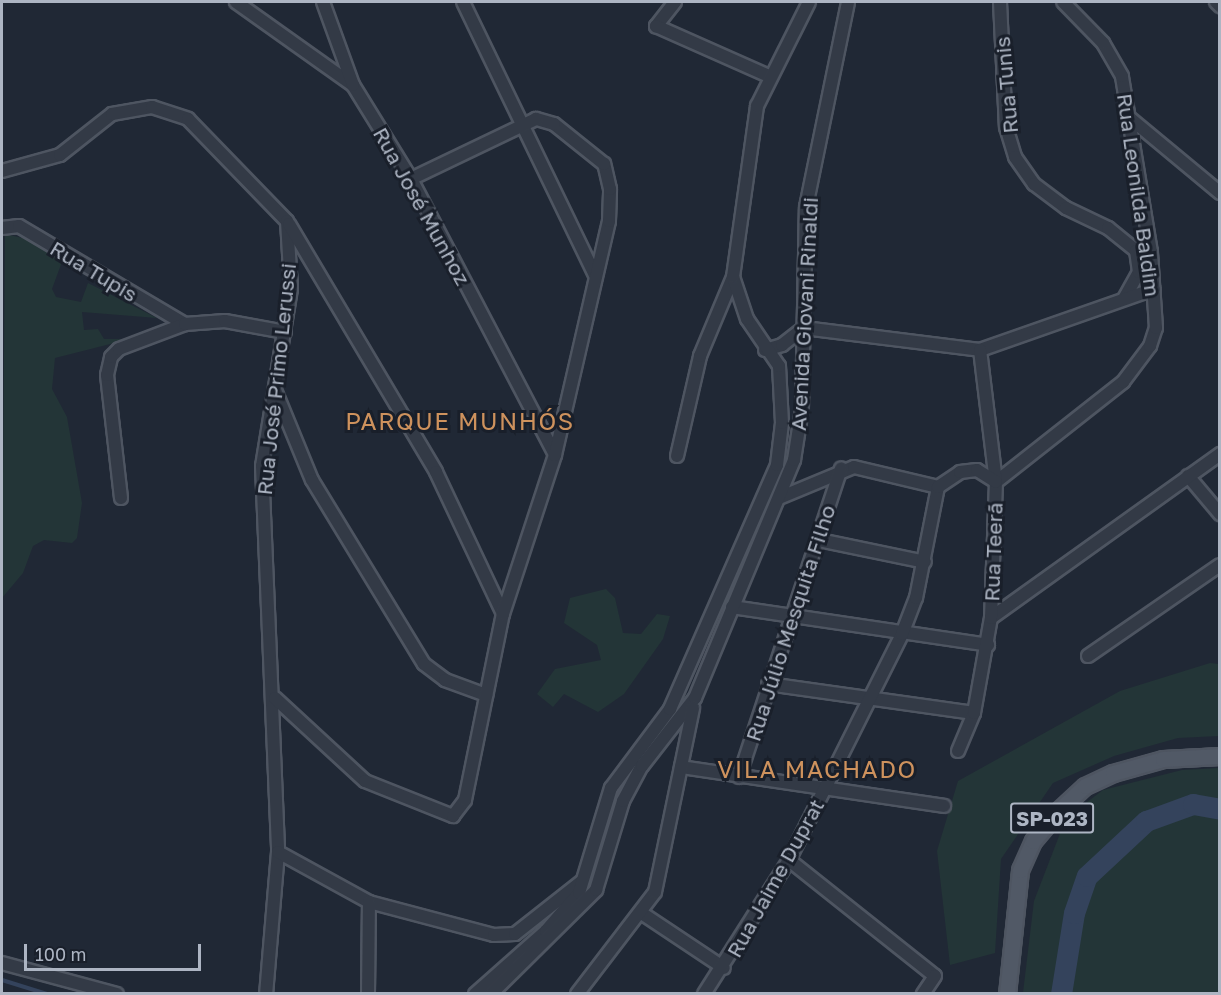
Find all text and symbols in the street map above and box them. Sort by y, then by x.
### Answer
street label: Rua Tunis [989,35,1023,135]
street label: Rua Leonilda Baldim [1112,92,1166,298]
street label: Rua José Munhoz [368,123,476,289]
street label: Avenida Giovani Rinaldi [785,196,823,432]
street label: Rua Tupis [46,235,142,307]
street label: Rua José Primo Lerussi [251,262,301,496]
district label: PARQUE MUNHÓS [345,407,575,435]
street label: Rua Júlio Mesquita Filho [740,502,840,744]
street label: Rua Teerã [979,502,1007,602]
district label: VILA MACHADO [717,755,917,783]
street label: Rua Jaime Duprat [721,794,829,962]
road number: SP-023 [1010,801,1094,835]
scale bar [27,932,204,970]
text: 100 m [35,943,86,965]

